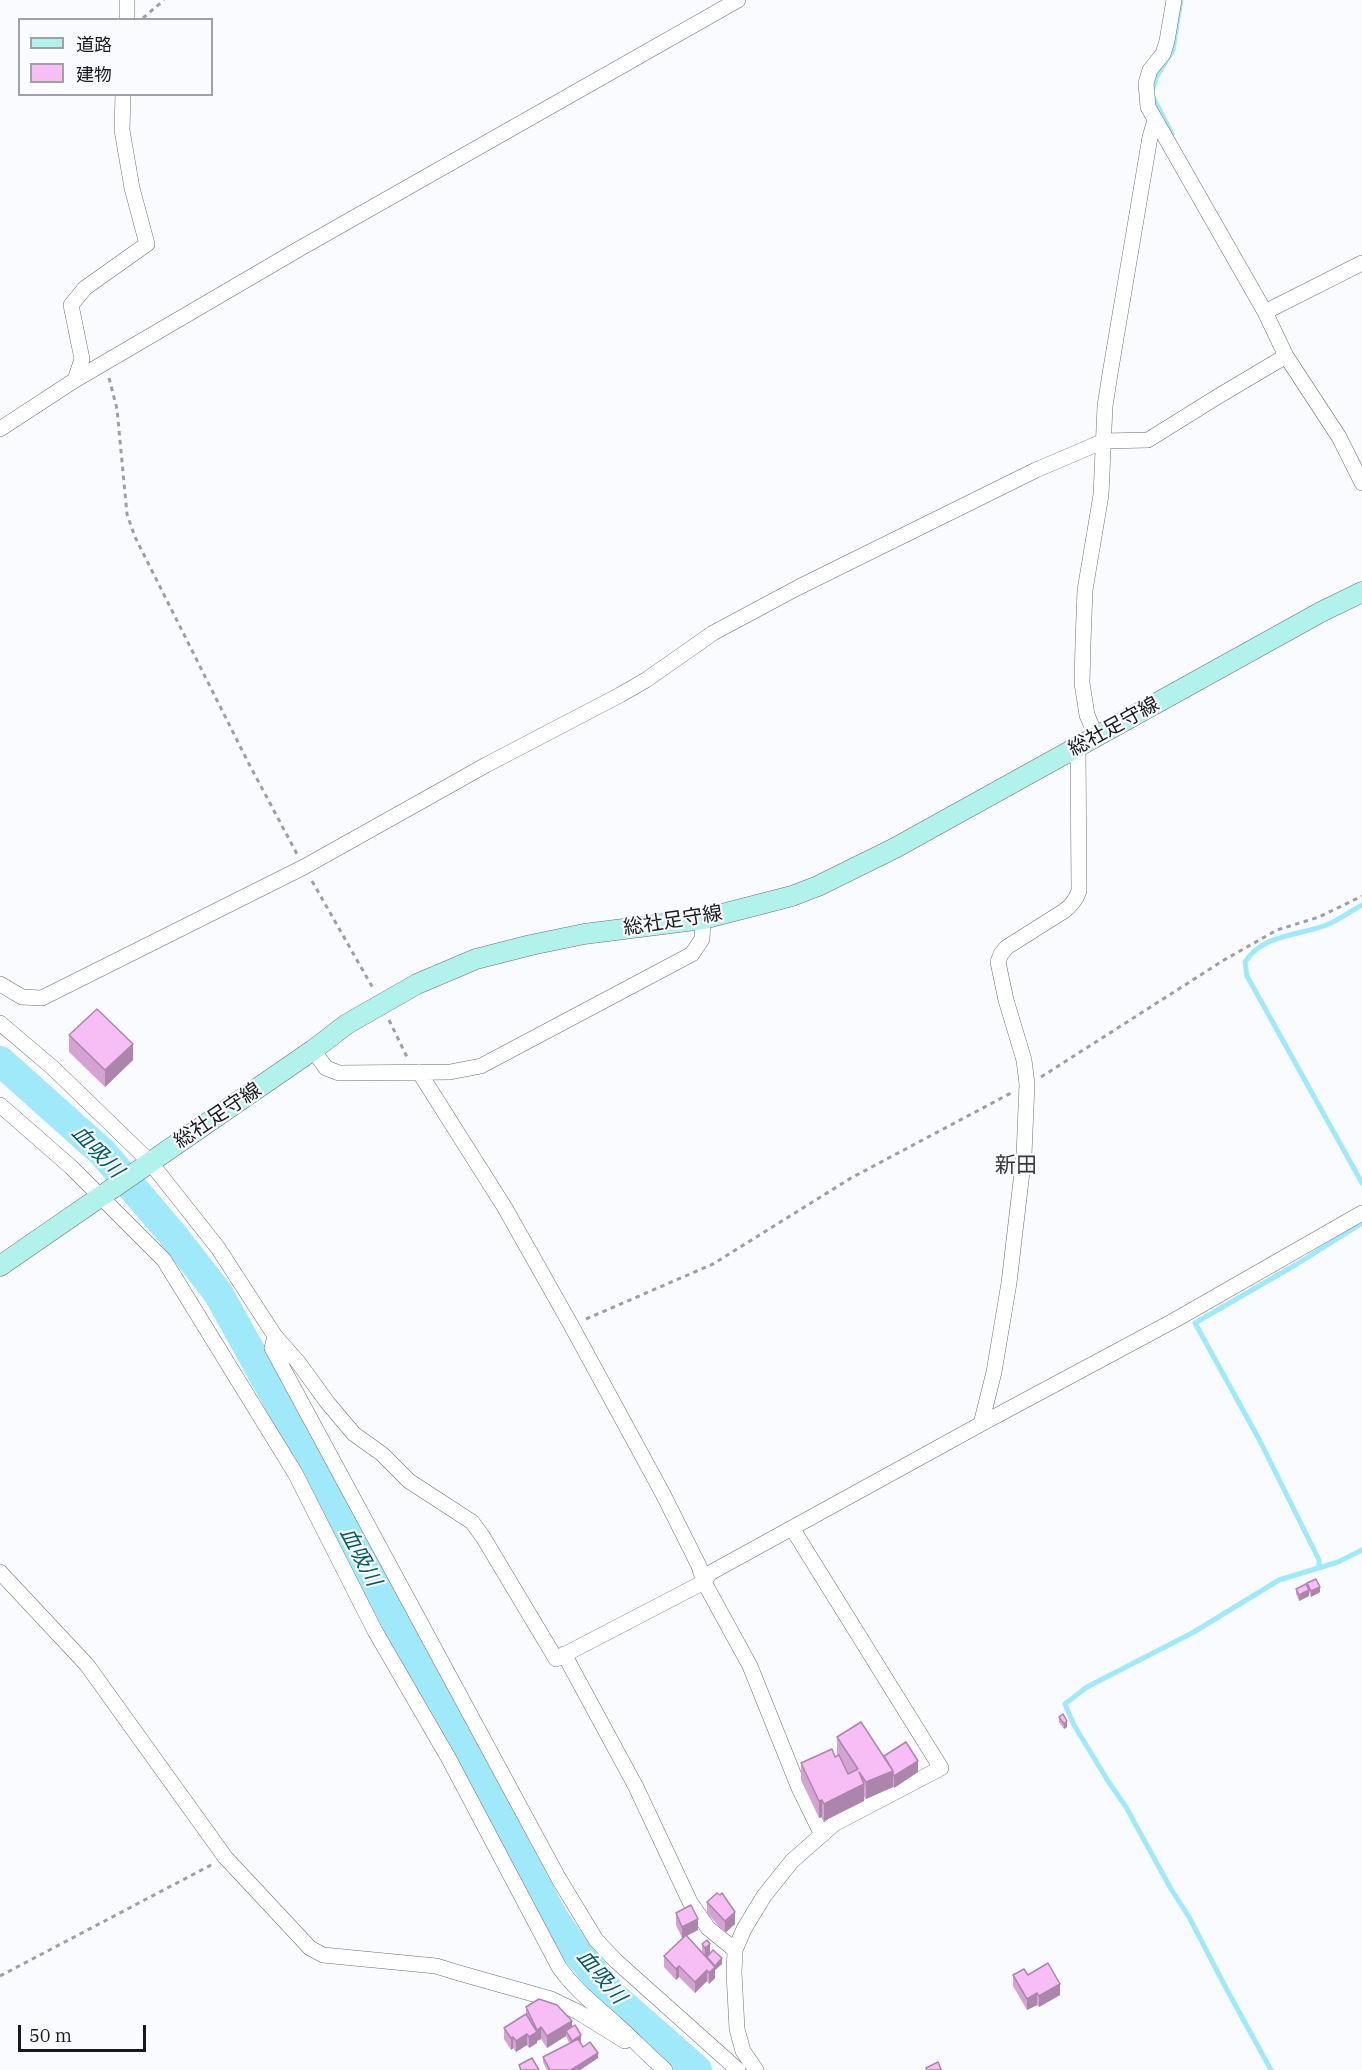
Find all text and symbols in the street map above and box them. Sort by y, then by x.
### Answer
legend [18,18,213,96]
text: 道路 [76,33,112,56]
text: 建物 [76,63,112,86]
street label: 総社足守線 [1064,692,1164,762]
street label: 総社足守線 [622,901,724,941]
street label: 総社足守線 [170,1078,266,1154]
water label: 血吸川 [66,1121,128,1183]
district label: 新田 [995,1153,1037,1179]
water label: 血吸川 [334,1523,386,1591]
water label: 血吸川 [571,1945,631,2009]
scale bar [21,2013,148,2051]
text: 50 m [29,2024,72,2047]

